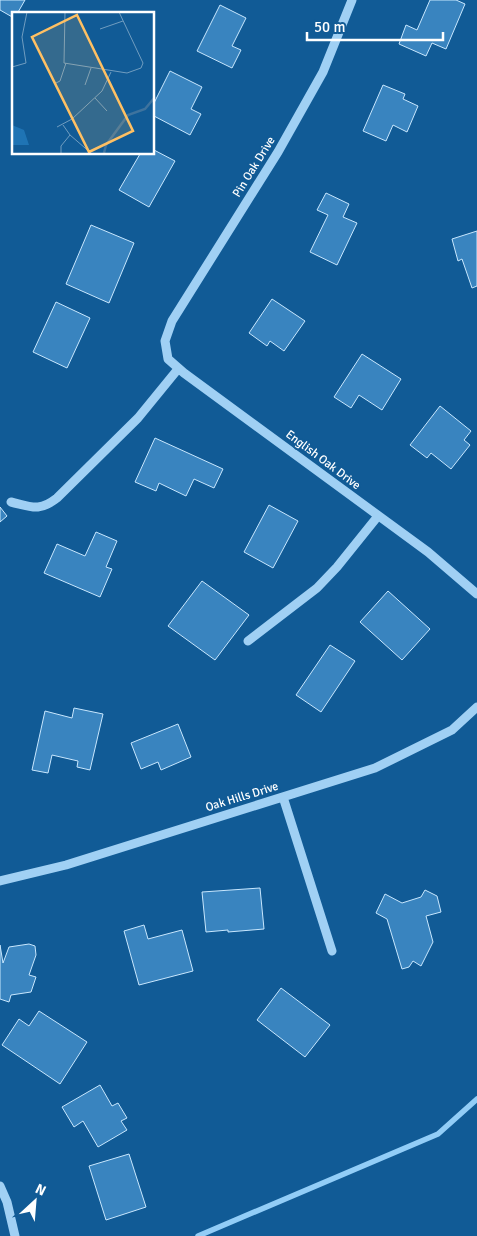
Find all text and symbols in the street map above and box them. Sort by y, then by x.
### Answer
scale bar [307,10,443,42]
inset map [12,12,155,155]
text: 50 m [314,18,345,36]
street label: Pin Oak Drive [229,134,279,200]
street label: English Oak Drive [282,427,364,493]
street label: Oak Hills Drive [204,779,280,815]
north arrow [10,1176,60,1226]
text: N [32,1180,49,1200]

